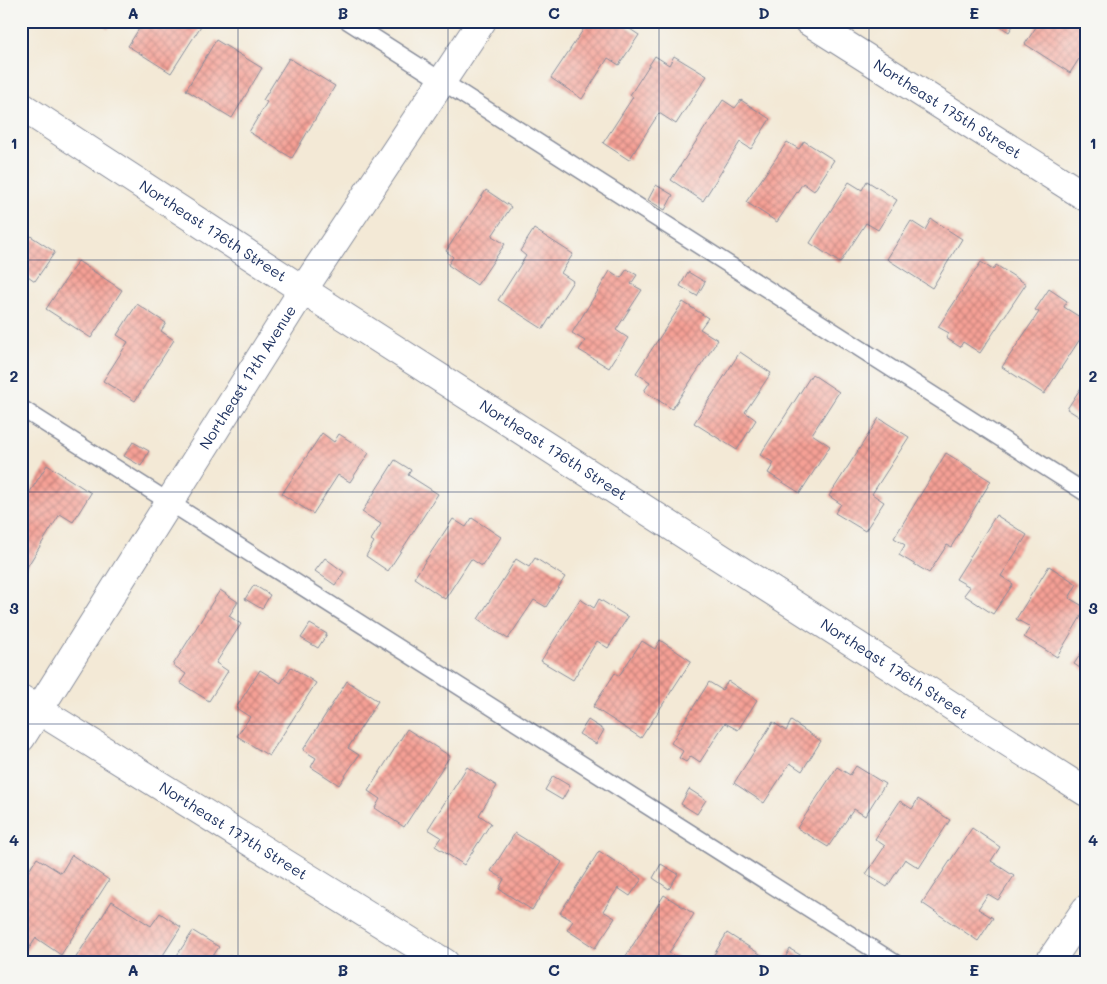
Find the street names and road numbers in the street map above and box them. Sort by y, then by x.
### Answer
street label: Northeast 175th Street [870,54,1026,163]
street label: Northeast 176th Street [136,175,291,286]
street label: Northeast 17th Avenue [194,301,300,453]
street label: Northeast 176th Street [476,395,632,504]
street label: Northeast 176th Street [817,613,972,723]
street label: Northeast 177th Street [156,777,312,884]

